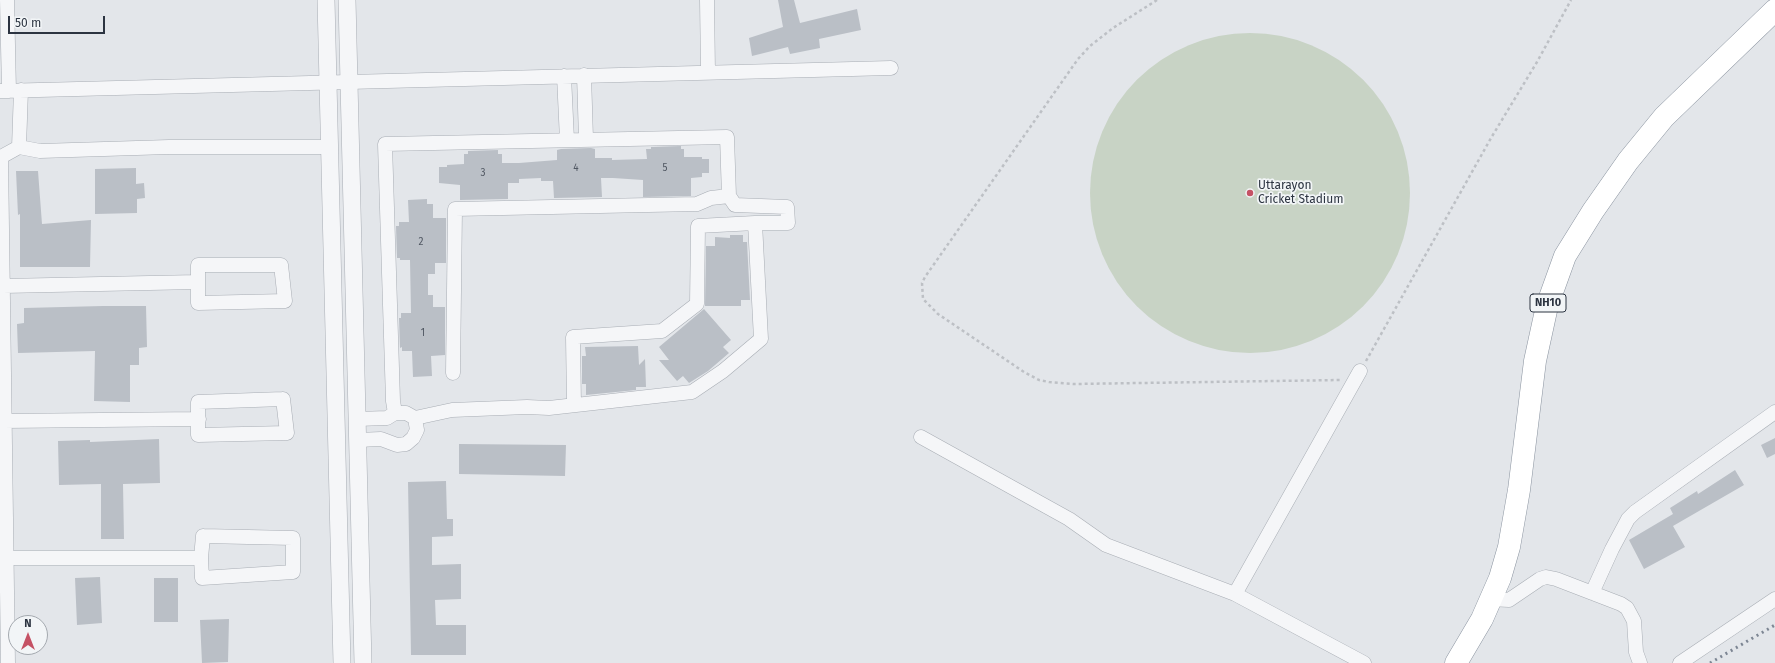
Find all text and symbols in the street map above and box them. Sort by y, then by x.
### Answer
scale bar [10,8,107,34]
text: 50 m [15,16,41,30]
house number: 4 [573,162,579,174]
house number: 5 [662,162,668,174]
house number: 3 [481,167,485,179]
place label: Uttarayon Cricket Stadium [1258,179,1344,207]
marker: Uttarayon Cricket Stadium [1245,188,1255,198]
house number: 2 [419,236,423,248]
road number: NH10 [1530,294,1566,312]
house number: 1 [421,327,425,339]
north arrow [8,615,48,655]
text: N [24,617,32,630]

